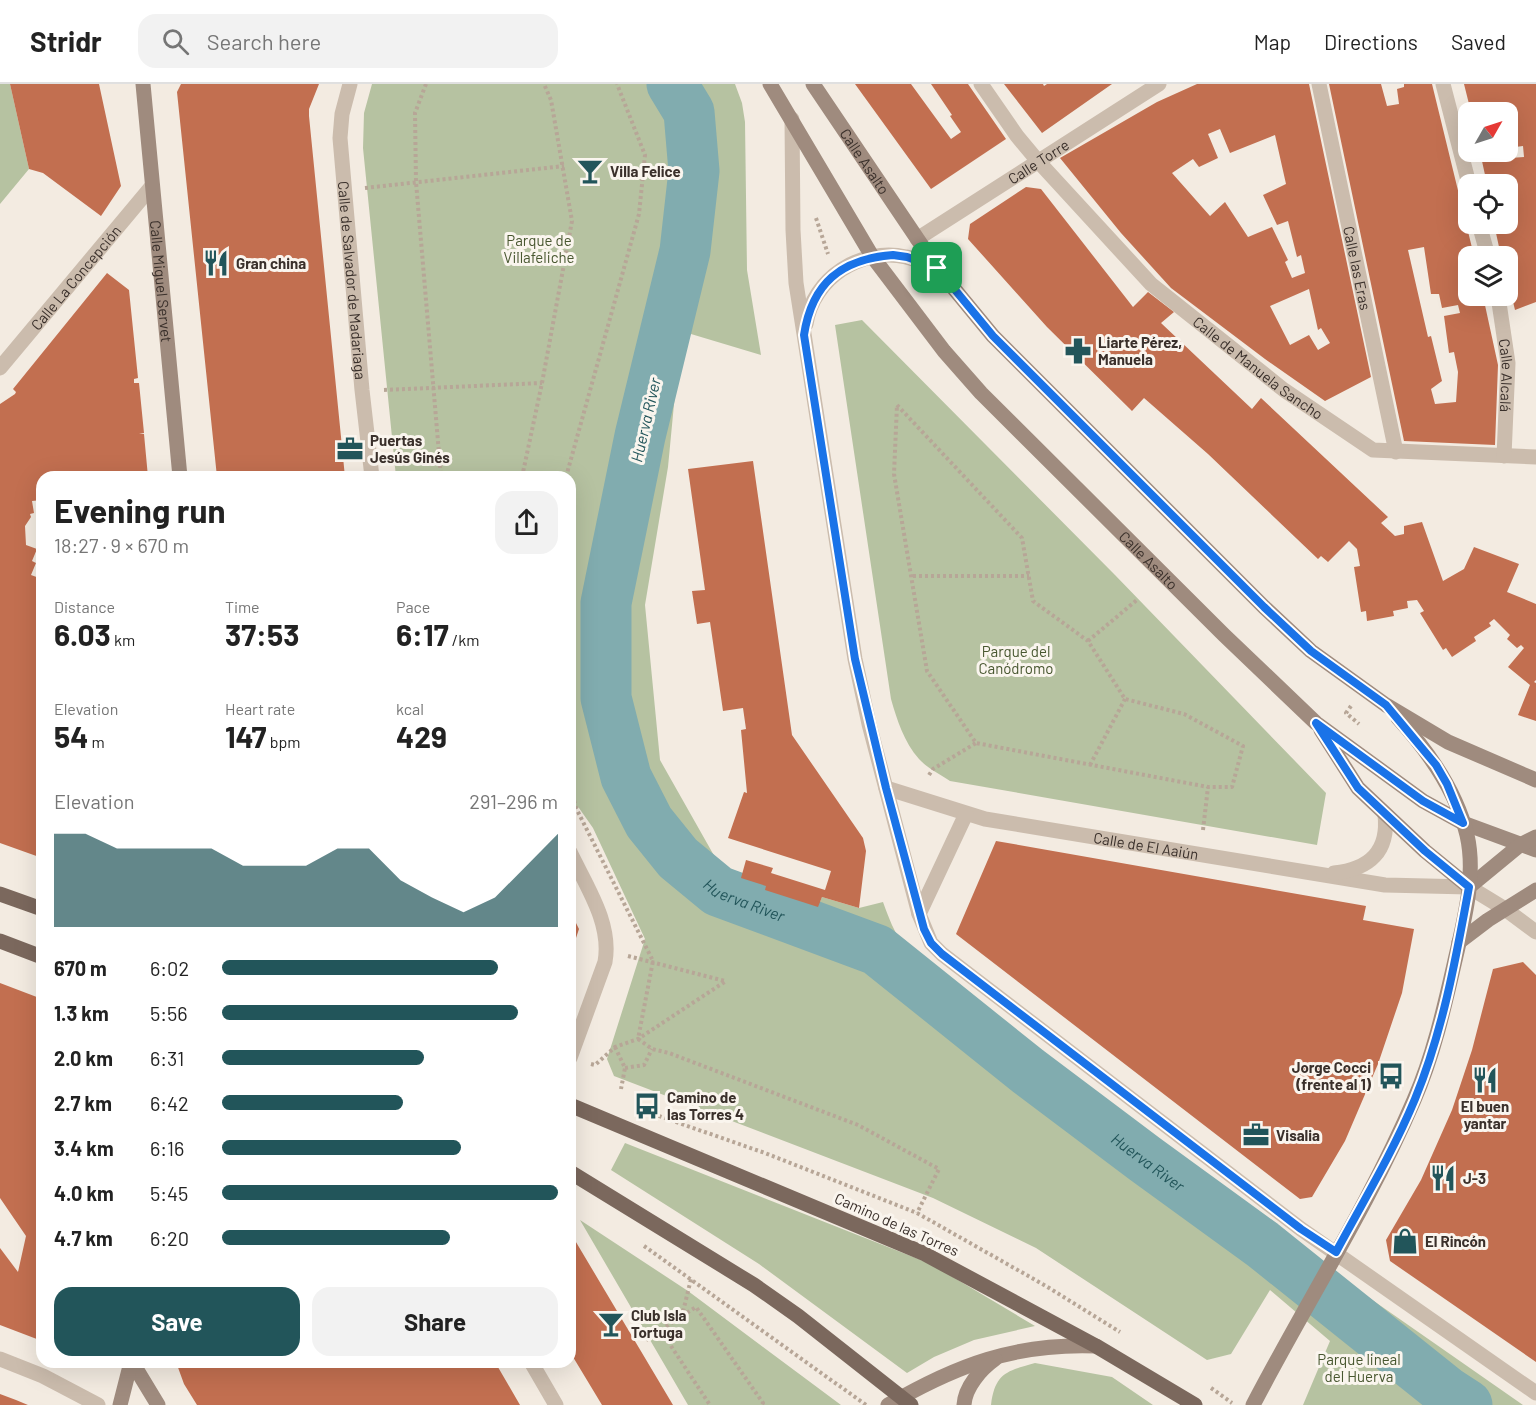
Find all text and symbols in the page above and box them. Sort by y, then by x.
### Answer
search box [138,14,558,68]
text: Stridr [30,24,102,58]
icon: search [159,25,192,58]
text: Search here [207,28,321,54]
text: Map [1254,29,1291,54]
text: Directions [1324,29,1418,54]
text: Saved [1451,29,1506,54]
north arrow [1458,102,1518,162]
map controls [1458,102,1518,306]
street label: Calle Asalto [836,125,894,197]
street label: Calle Torre [1004,135,1072,188]
bar icon: Villa Felice [575,156,605,186]
place label: Villa Felice [610,162,681,180]
button: locate [1458,174,1518,234]
street label: Calle de Salvador de Madariaga [335,180,370,380]
street label: Calle Miguel Servet [147,219,176,343]
street label: Calle La Concepción [27,221,124,333]
street label: Calle las Eras [1340,224,1375,312]
park label: Parque de Villafeliche [504,231,574,266]
pin [911,242,962,293]
button: layers [1458,246,1518,306]
restaurant icon: Gran china [201,248,231,278]
icon: arrive [920,251,953,284]
place label: Gran china [236,254,306,272]
street label: Calle de Manuela Sancho [1190,312,1327,423]
place label: Liarte Pérez, Manuela [1098,333,1182,368]
pharmacy icon: Liarte Pérez, Manuela [1063,336,1093,366]
street label: Calle Alcalá [1495,337,1517,412]
water label: Huerva River [626,375,664,464]
place label: Puertas Jesús Ginés [370,431,450,466]
office icon: Puertas Jesús Ginés [335,434,365,464]
text: Evening run [54,490,226,530]
button: share [495,491,558,554]
street label: Calle Asalto [1116,527,1182,593]
text: 18:27 · 9 × 670 m [54,533,189,557]
text: Distance [54,597,115,616]
text: Time [225,597,260,616]
text: Pace [396,597,430,616]
text: 6.03 [54,616,111,652]
text: 37:53 [225,616,299,652]
text: 6:17 [396,616,449,652]
text: km [111,630,135,649]
text: /km [449,630,479,649]
park label: Parque del Canódromo [979,642,1053,677]
text: Elevation [54,699,118,718]
text: Heart rate [225,699,295,718]
text: kcal [396,699,424,718]
text: 54 [54,718,88,754]
text: 147 [225,718,267,754]
text: 429 [396,718,447,754]
text: m [88,732,105,751]
text: bpm [267,732,301,751]
text: Elevation [54,789,135,813]
text: 291–296 m [469,789,558,813]
street label: Calle de El Aaiún [1092,828,1200,863]
water label: Huerva River [700,874,789,925]
text: 670 m [54,956,107,980]
text: 6:02 [150,956,189,980]
text: 1.3 km [54,1001,109,1025]
text: 5:56 [150,1001,188,1025]
text: 2.0 km [54,1046,113,1070]
text: 6:31 [150,1046,184,1070]
place label: Jorge Cocci (frente al 1) [1292,1058,1372,1093]
bus stop icon: Jorge Cocci (frente al 1) [1376,1061,1406,1091]
restaurant icon: El buen yantar [1470,1065,1500,1095]
place label: Camino de las Torres 4 [667,1088,744,1123]
text: 2.7 km [54,1091,112,1115]
text: 6:42 [150,1091,189,1115]
bus stop icon: Camino de las Torres 4 [632,1091,662,1121]
place label: El buen yantar [1461,1097,1509,1132]
office icon: Visalia [1241,1120,1271,1150]
place label: Visalia [1276,1126,1320,1144]
water label: Huerva River [1108,1128,1190,1195]
text: 3.4 km [54,1136,114,1160]
text: 6:16 [150,1136,184,1160]
restaurant icon: J-3 [1428,1163,1458,1193]
place label: J-3 [1463,1169,1486,1187]
text: 4.0 km [54,1181,114,1205]
text: 5:45 [150,1181,188,1205]
street label: Camino de las Torres [832,1188,962,1260]
text: 4.7 km [54,1226,113,1250]
text: 6:20 [150,1226,189,1250]
shop icon: El Rincón [1390,1226,1420,1256]
place label: El Rincón [1425,1232,1486,1250]
button: Save [54,1287,300,1356]
button: Share [312,1287,558,1356]
place label: Club Isla Tortuga [631,1306,687,1341]
bar icon: Club Isla Tortuga [596,1309,626,1339]
park label: Parque lineal del Huerva [1317,1350,1401,1385]

